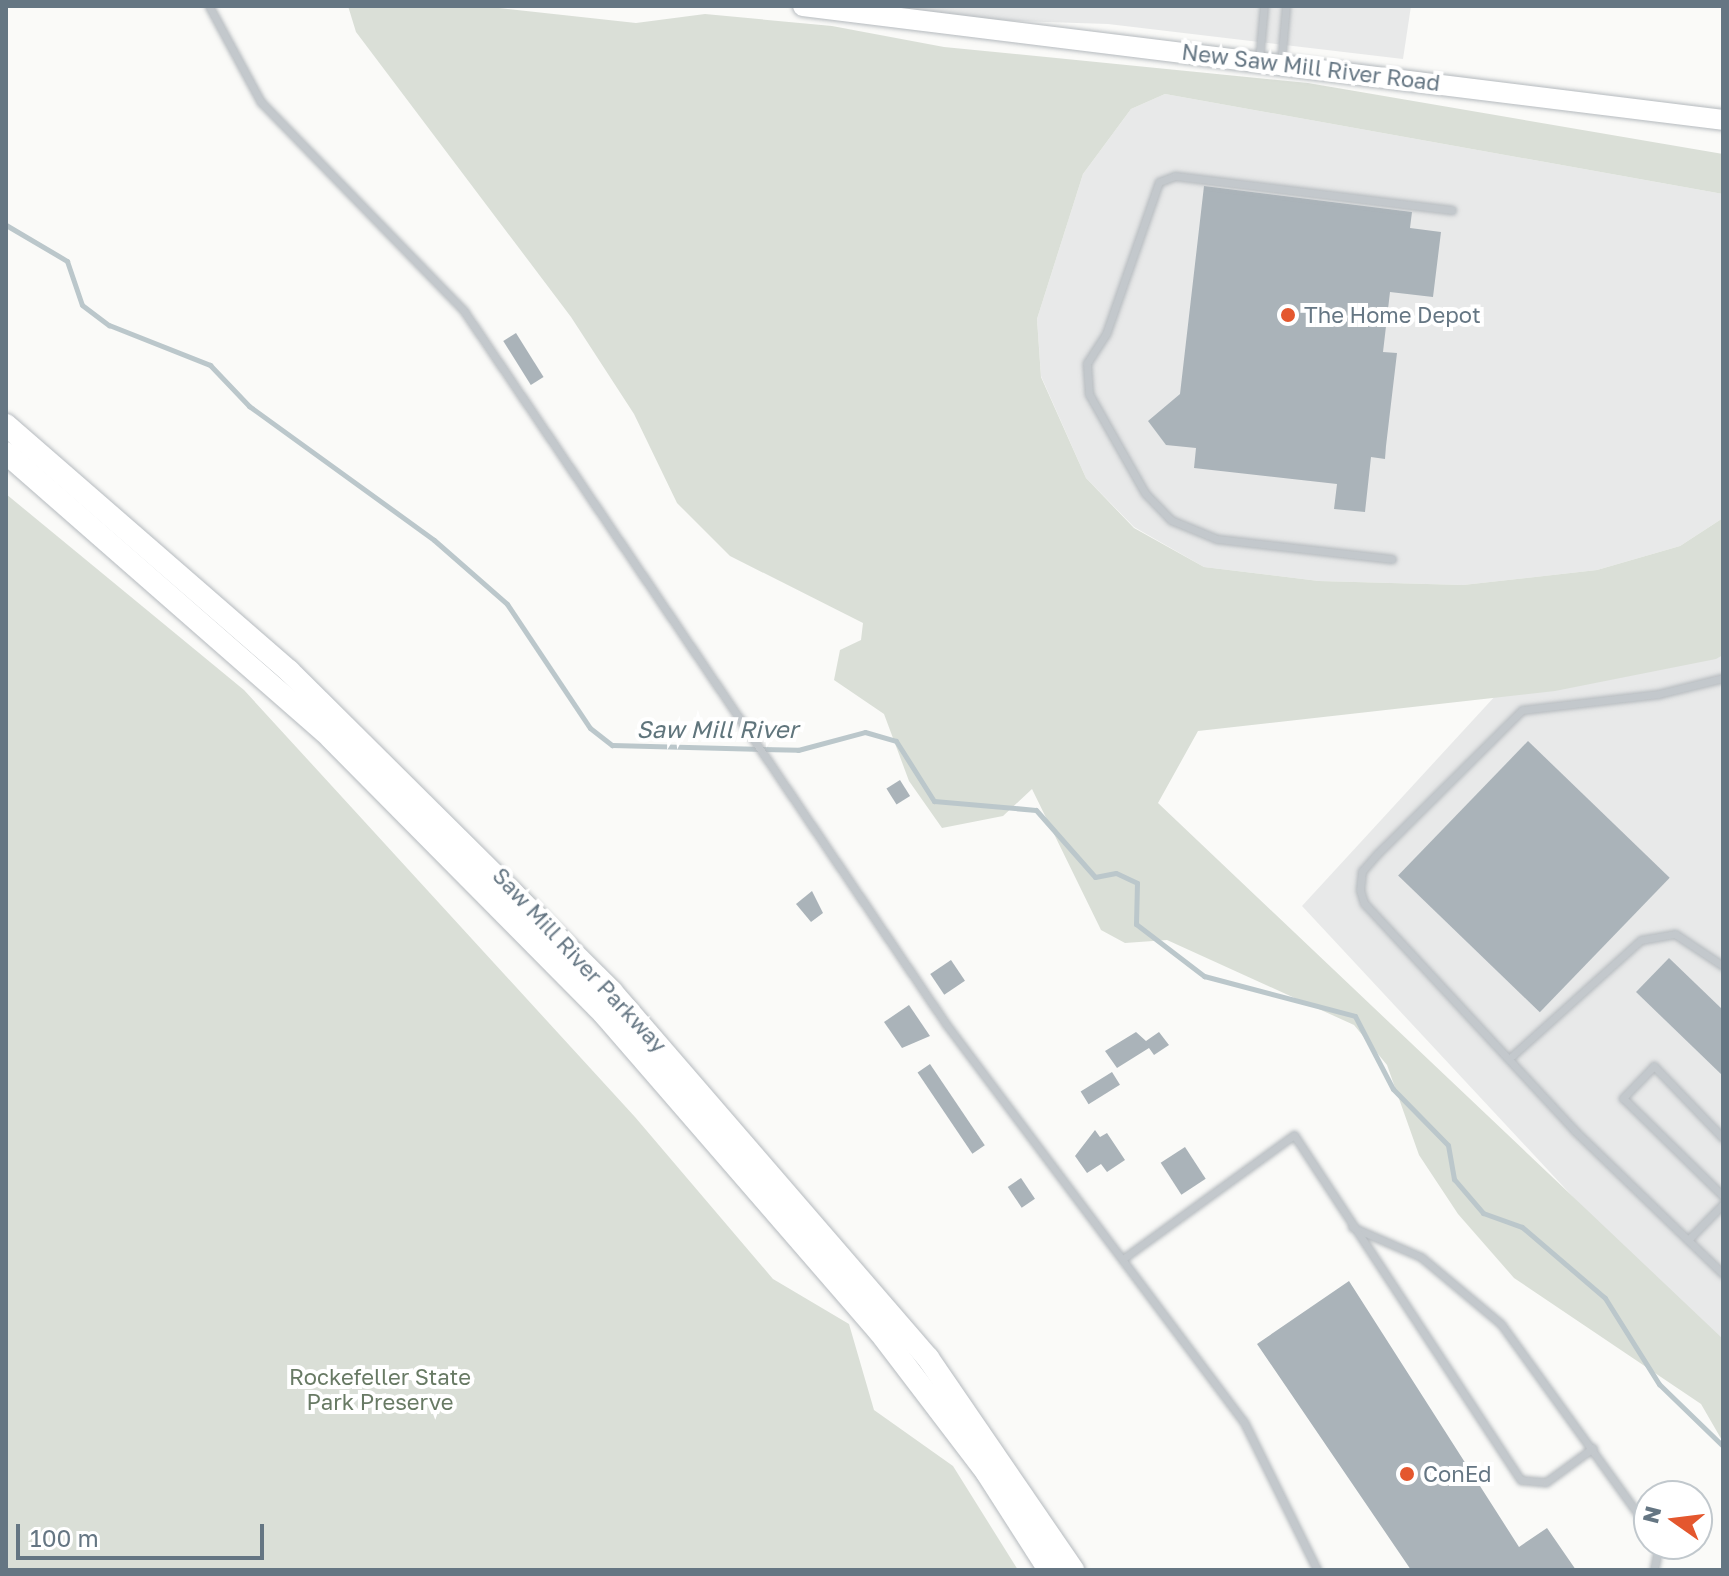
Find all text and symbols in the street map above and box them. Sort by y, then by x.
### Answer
street label: New Saw Mill River Road [1180,38,1442,96]
place label: The Home Depot [1304,302,1481,328]
marker: The Home Depot [1279,306,1297,324]
water label: Saw Mill River [636,715,798,743]
street label: Saw Mill River Parkway [487,862,673,1058]
park label: Rockefeller State Park Preserve [289,1363,471,1414]
place label: ConEd [1423,1461,1491,1487]
marker: ConEd [1398,1465,1416,1483]
north arrow [1633,1480,1713,1560]
text: N [1636,1503,1666,1526]
scale bar [20,1508,268,1558]
text: 100 m [30,1523,99,1552]

